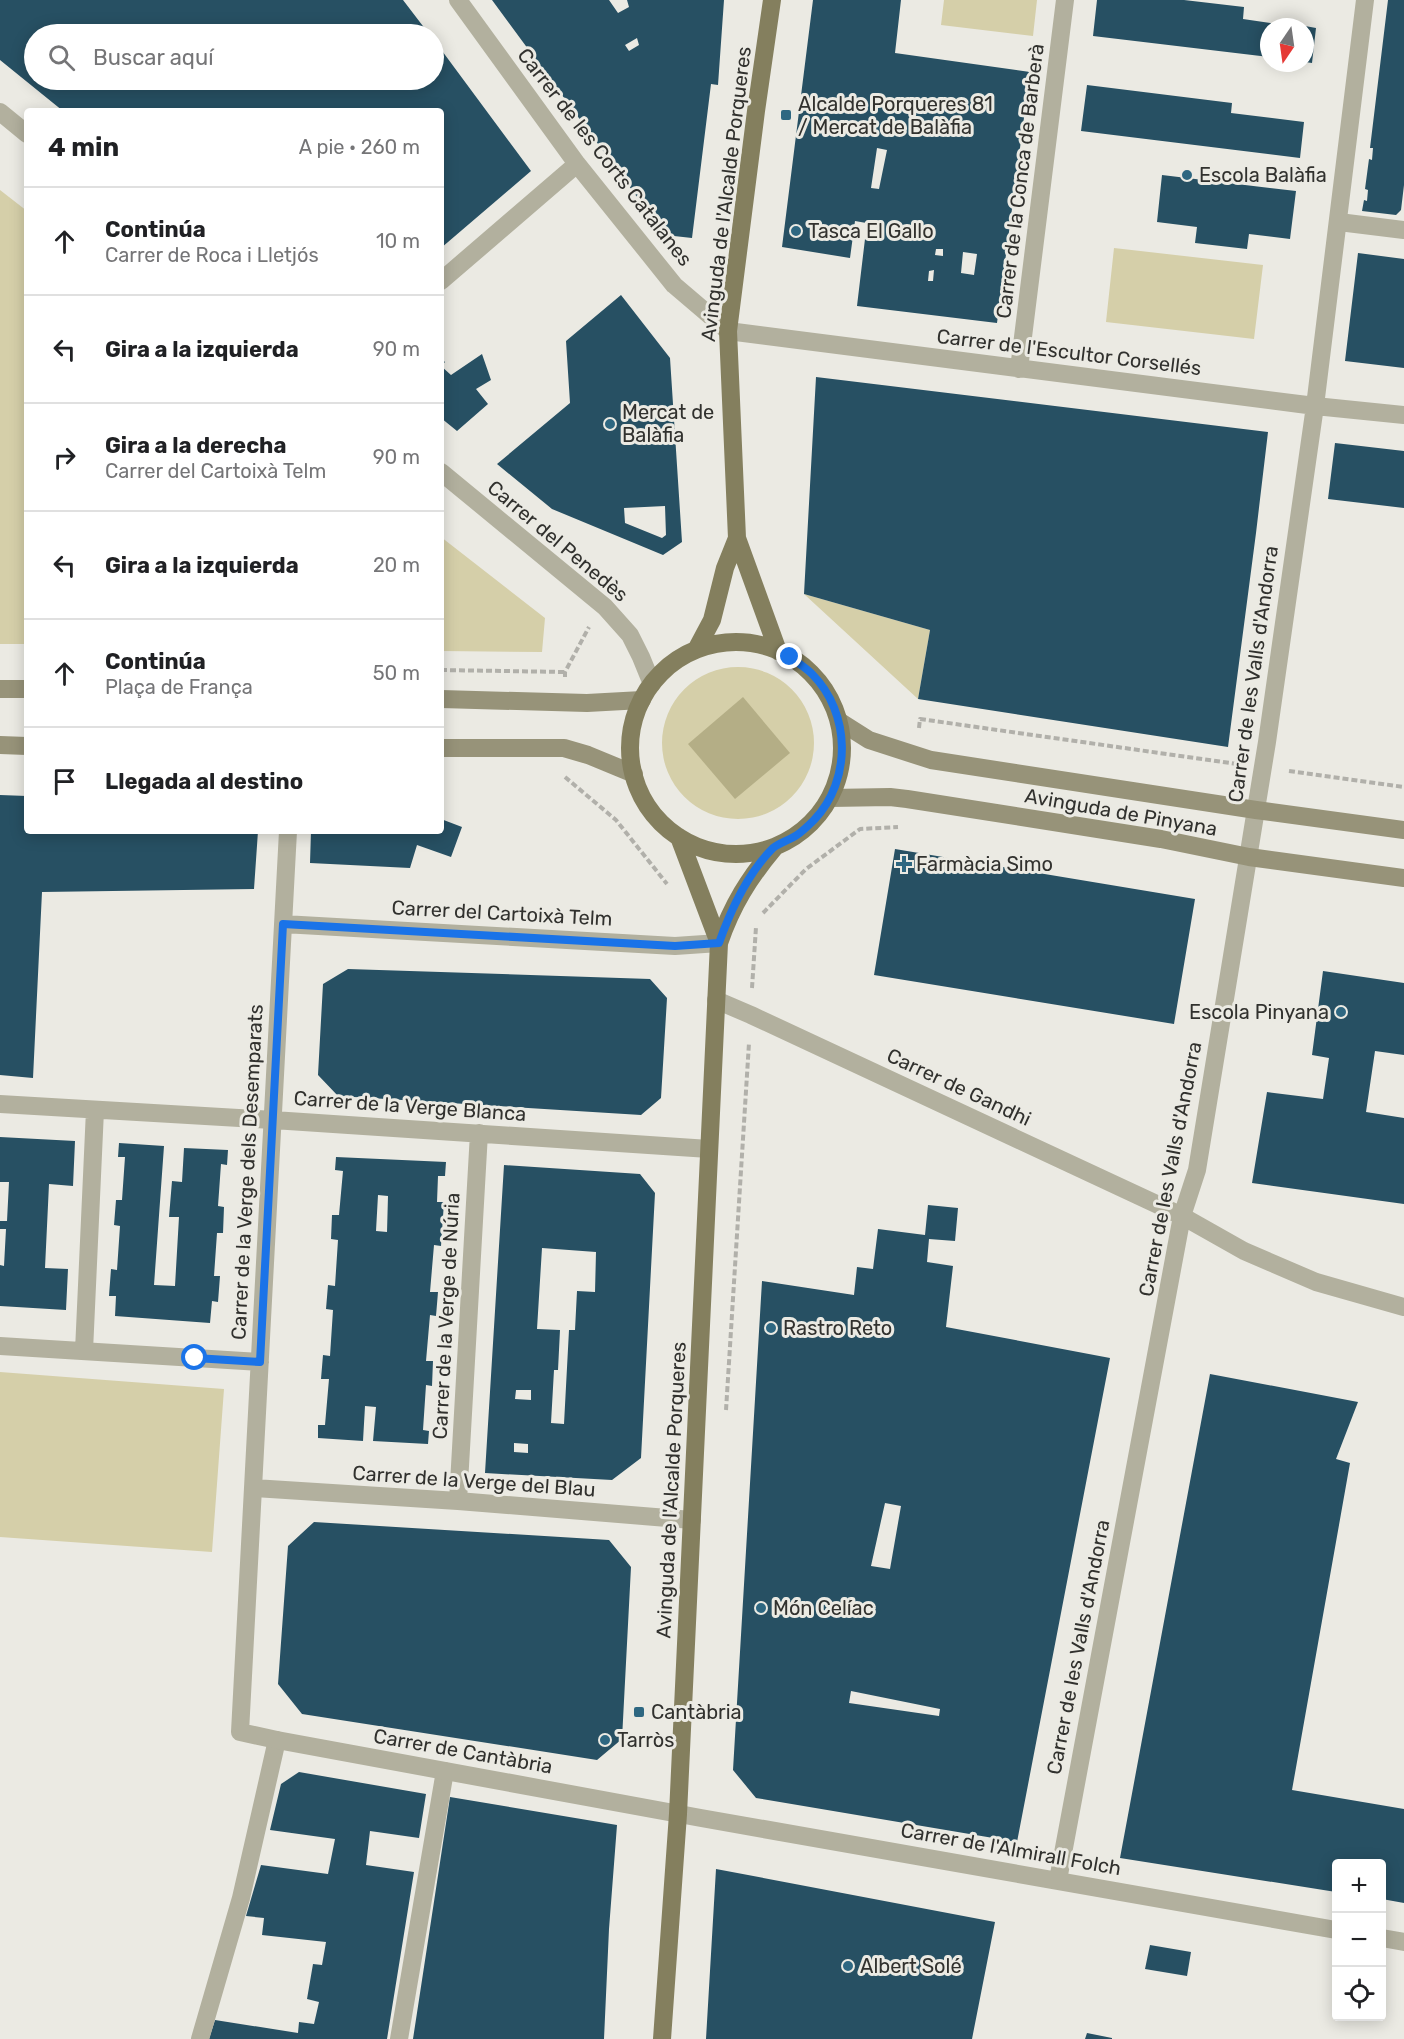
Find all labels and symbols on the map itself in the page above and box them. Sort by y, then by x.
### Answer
north arrow [1260,18,1314,72]
street label: Carrer de la Conca de Barberà [991,42,1049,320]
street label: Carrer de les Corts Catalanes [513,43,697,271]
street label: Avinguda de l'Alcalde Porqueres [696,45,756,343]
place label: Alcalde Porqueres 81 / Mercat de Balàfia [798,92,993,139]
marker: Alcalde Porqueres 81 / Mercat de Balàfia [779,108,793,122]
place label: Escola Balàfia [1199,163,1327,187]
marker: Escola Balàfia [1180,168,1194,182]
place label: Tasca El Gallo [808,219,934,243]
marker: Tasca El Gallo [789,224,803,238]
street label: Carrer de l'Escultor Corsellés [935,324,1203,380]
place label: Mercat de Balàfia [622,400,714,447]
marker: Mercat de Balàfia [603,417,617,431]
street label: Carrer del Penedès [483,475,633,607]
street label: Carrer de les Valls d'Andorra [1223,544,1283,804]
route end [776,643,802,669]
street label: Avinguda de Pinyana [1023,783,1219,841]
place label: Farmàcia Simo [916,852,1053,876]
marker: Farmàcia Simo [897,857,911,871]
street label: Carrer del Cartoixà Telm [391,895,613,931]
place label: Escola Pinyana [1189,1000,1329,1024]
street label: Carrer de la Verge dels Desemparats [226,1004,268,1340]
marker: Escola Pinyana [1334,1005,1348,1019]
street label: Carrer de les Valls d'Andorra [1134,1040,1206,1298]
street label: Carrer de Gandhi [883,1043,1035,1131]
street label: Carrer de la Verge Blanca [293,1086,527,1126]
street label: Carrer de la Verge de Núria [428,1192,464,1440]
place label: Rastro Reto [783,1316,892,1340]
marker: Rastro Reto [764,1321,778,1335]
street label: Avinguda de l'Alcalde Porqueres [651,1341,691,1639]
route start [181,1344,207,1370]
street label: Carrer de la Verge del Blau [352,1461,596,1501]
street label: Carrer de les Valls d'Andorra [1042,1518,1114,1776]
place label: Món Celíac [773,1596,874,1620]
marker: Món Celíac [754,1601,768,1615]
place label: Cantàbria [651,1700,742,1724]
marker: Cantàbria [632,1705,646,1719]
street label: Carrer de Cantàbria [372,1723,554,1779]
place label: Tarròs [617,1728,674,1752]
marker: Tarròs [598,1733,612,1747]
street label: Carrer de l'Almirall Folch [899,1818,1123,1880]
place label: Albert Solé [860,1954,962,1978]
marker: Albert Solé [841,1959,855,1973]

